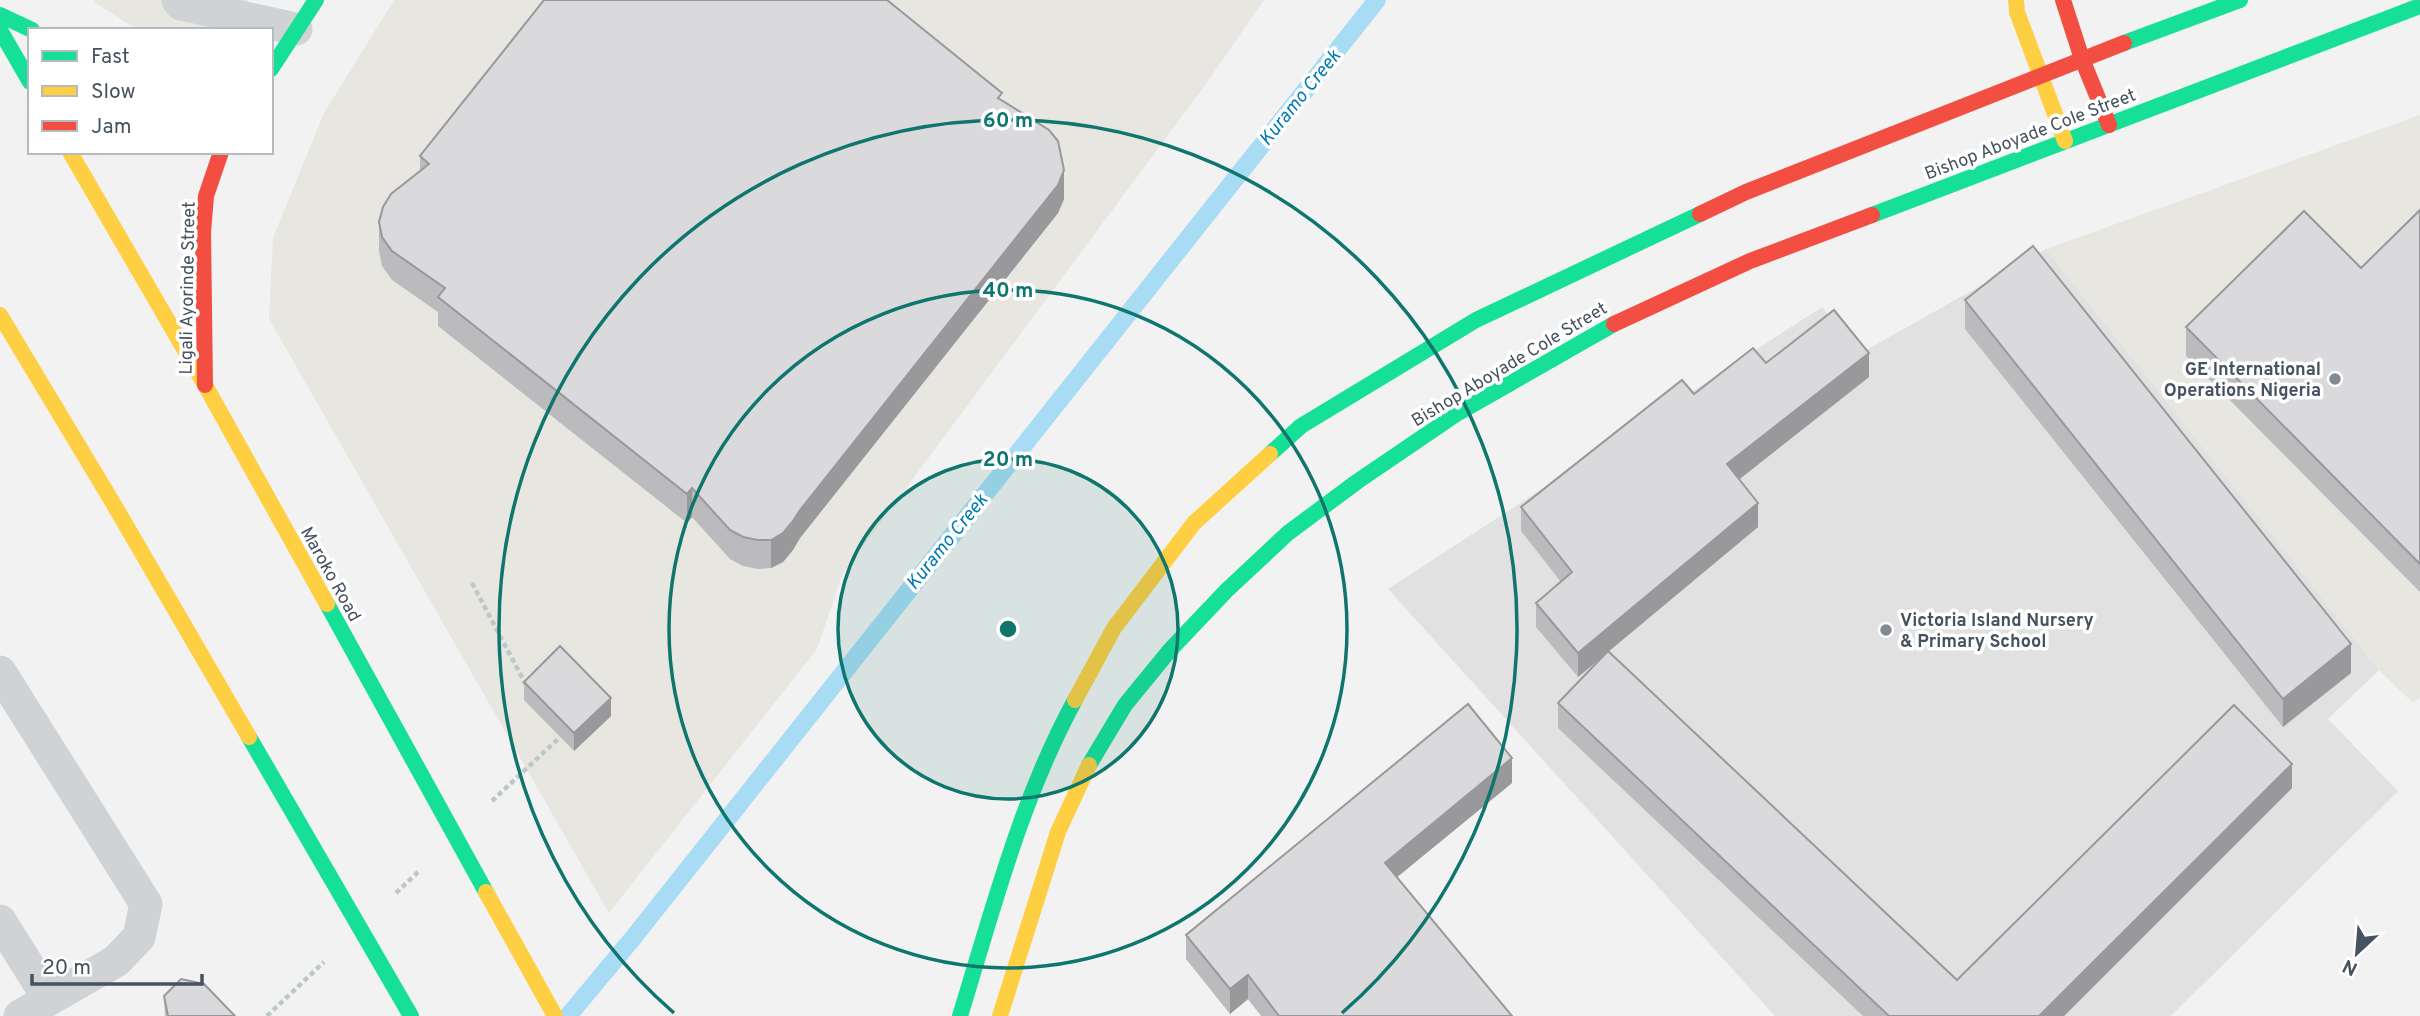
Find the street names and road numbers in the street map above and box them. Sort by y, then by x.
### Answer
street label: Bishop Aboyade Cole Street [1922,84,2139,186]
street label: Ligali Ayorinde Street [175,201,202,375]
street label: Bishop Aboyade Cole Street [1408,298,1612,433]
street label: Maroko Road [294,523,365,626]

